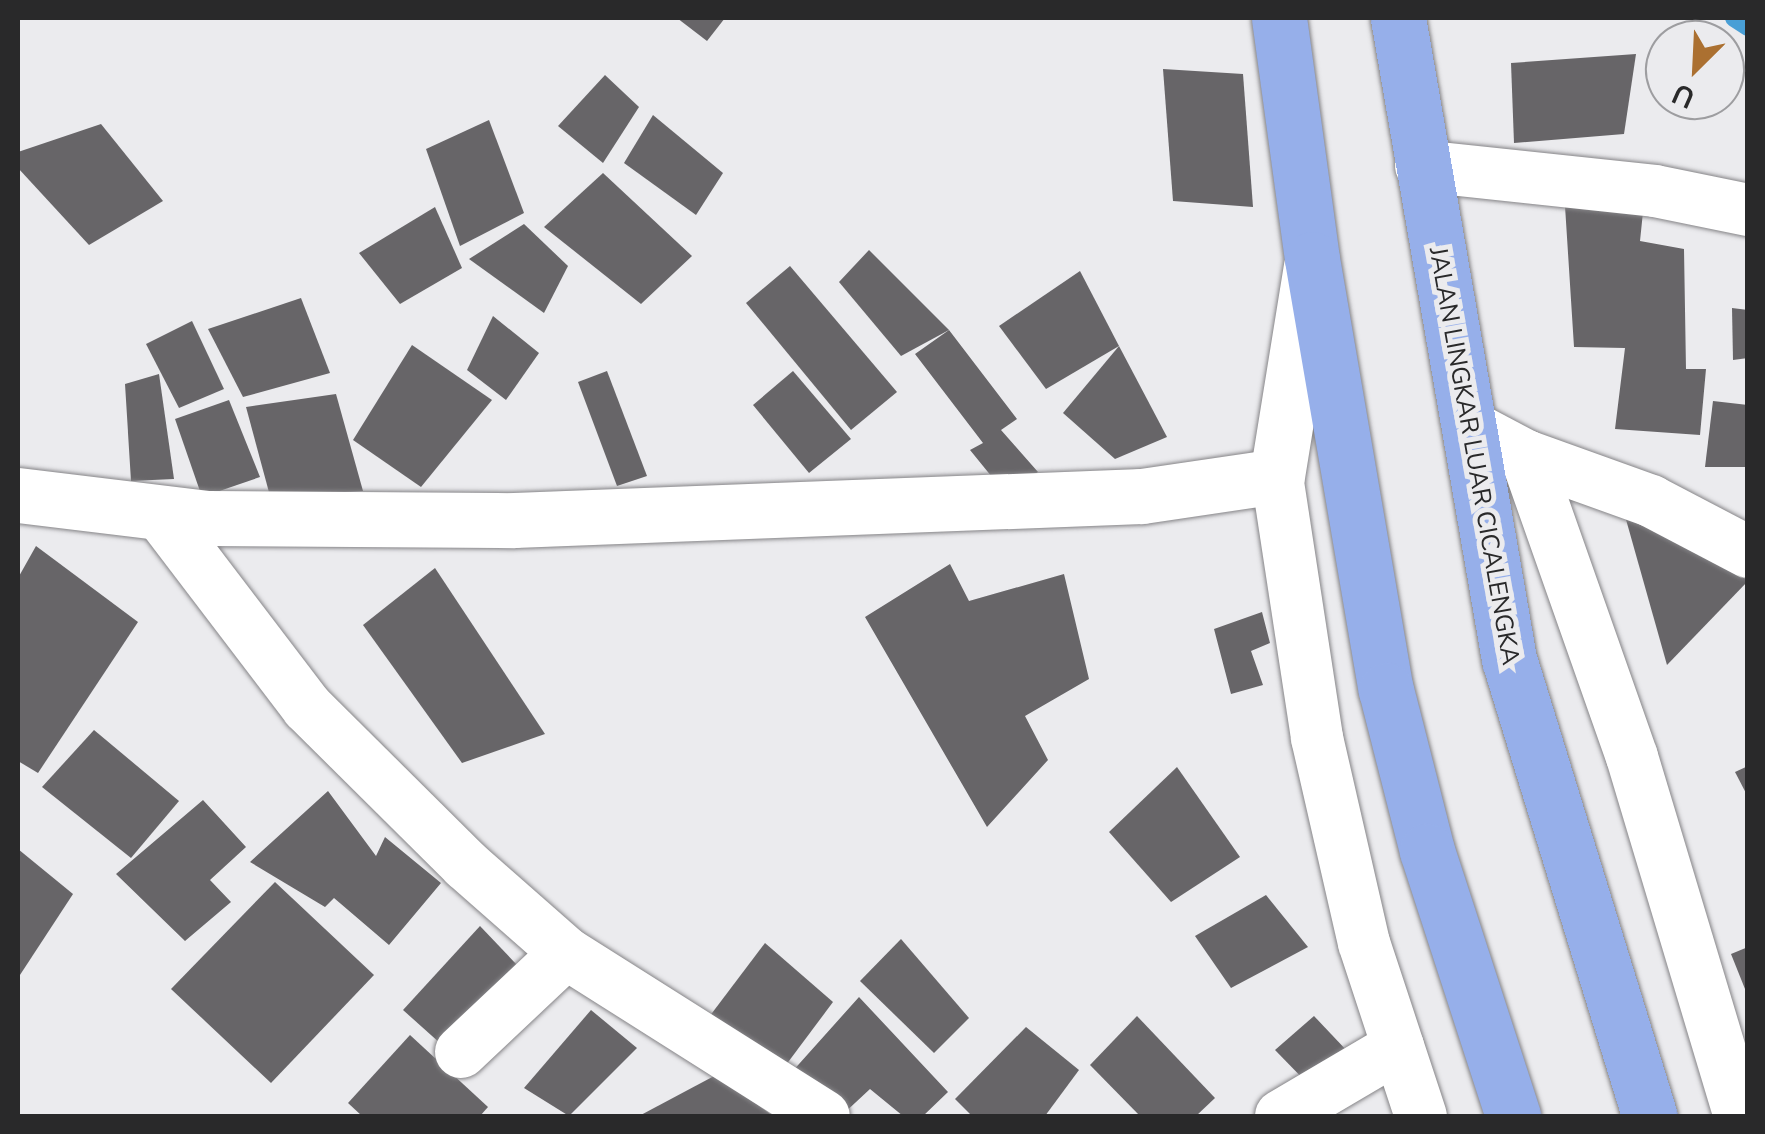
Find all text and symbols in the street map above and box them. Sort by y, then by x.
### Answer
north arrow [1645,20,1745,120]
text: U [1666,74,1701,117]
street label: JALAN LINGKAR LUAR CICALENGKA [1422,245,1526,667]

